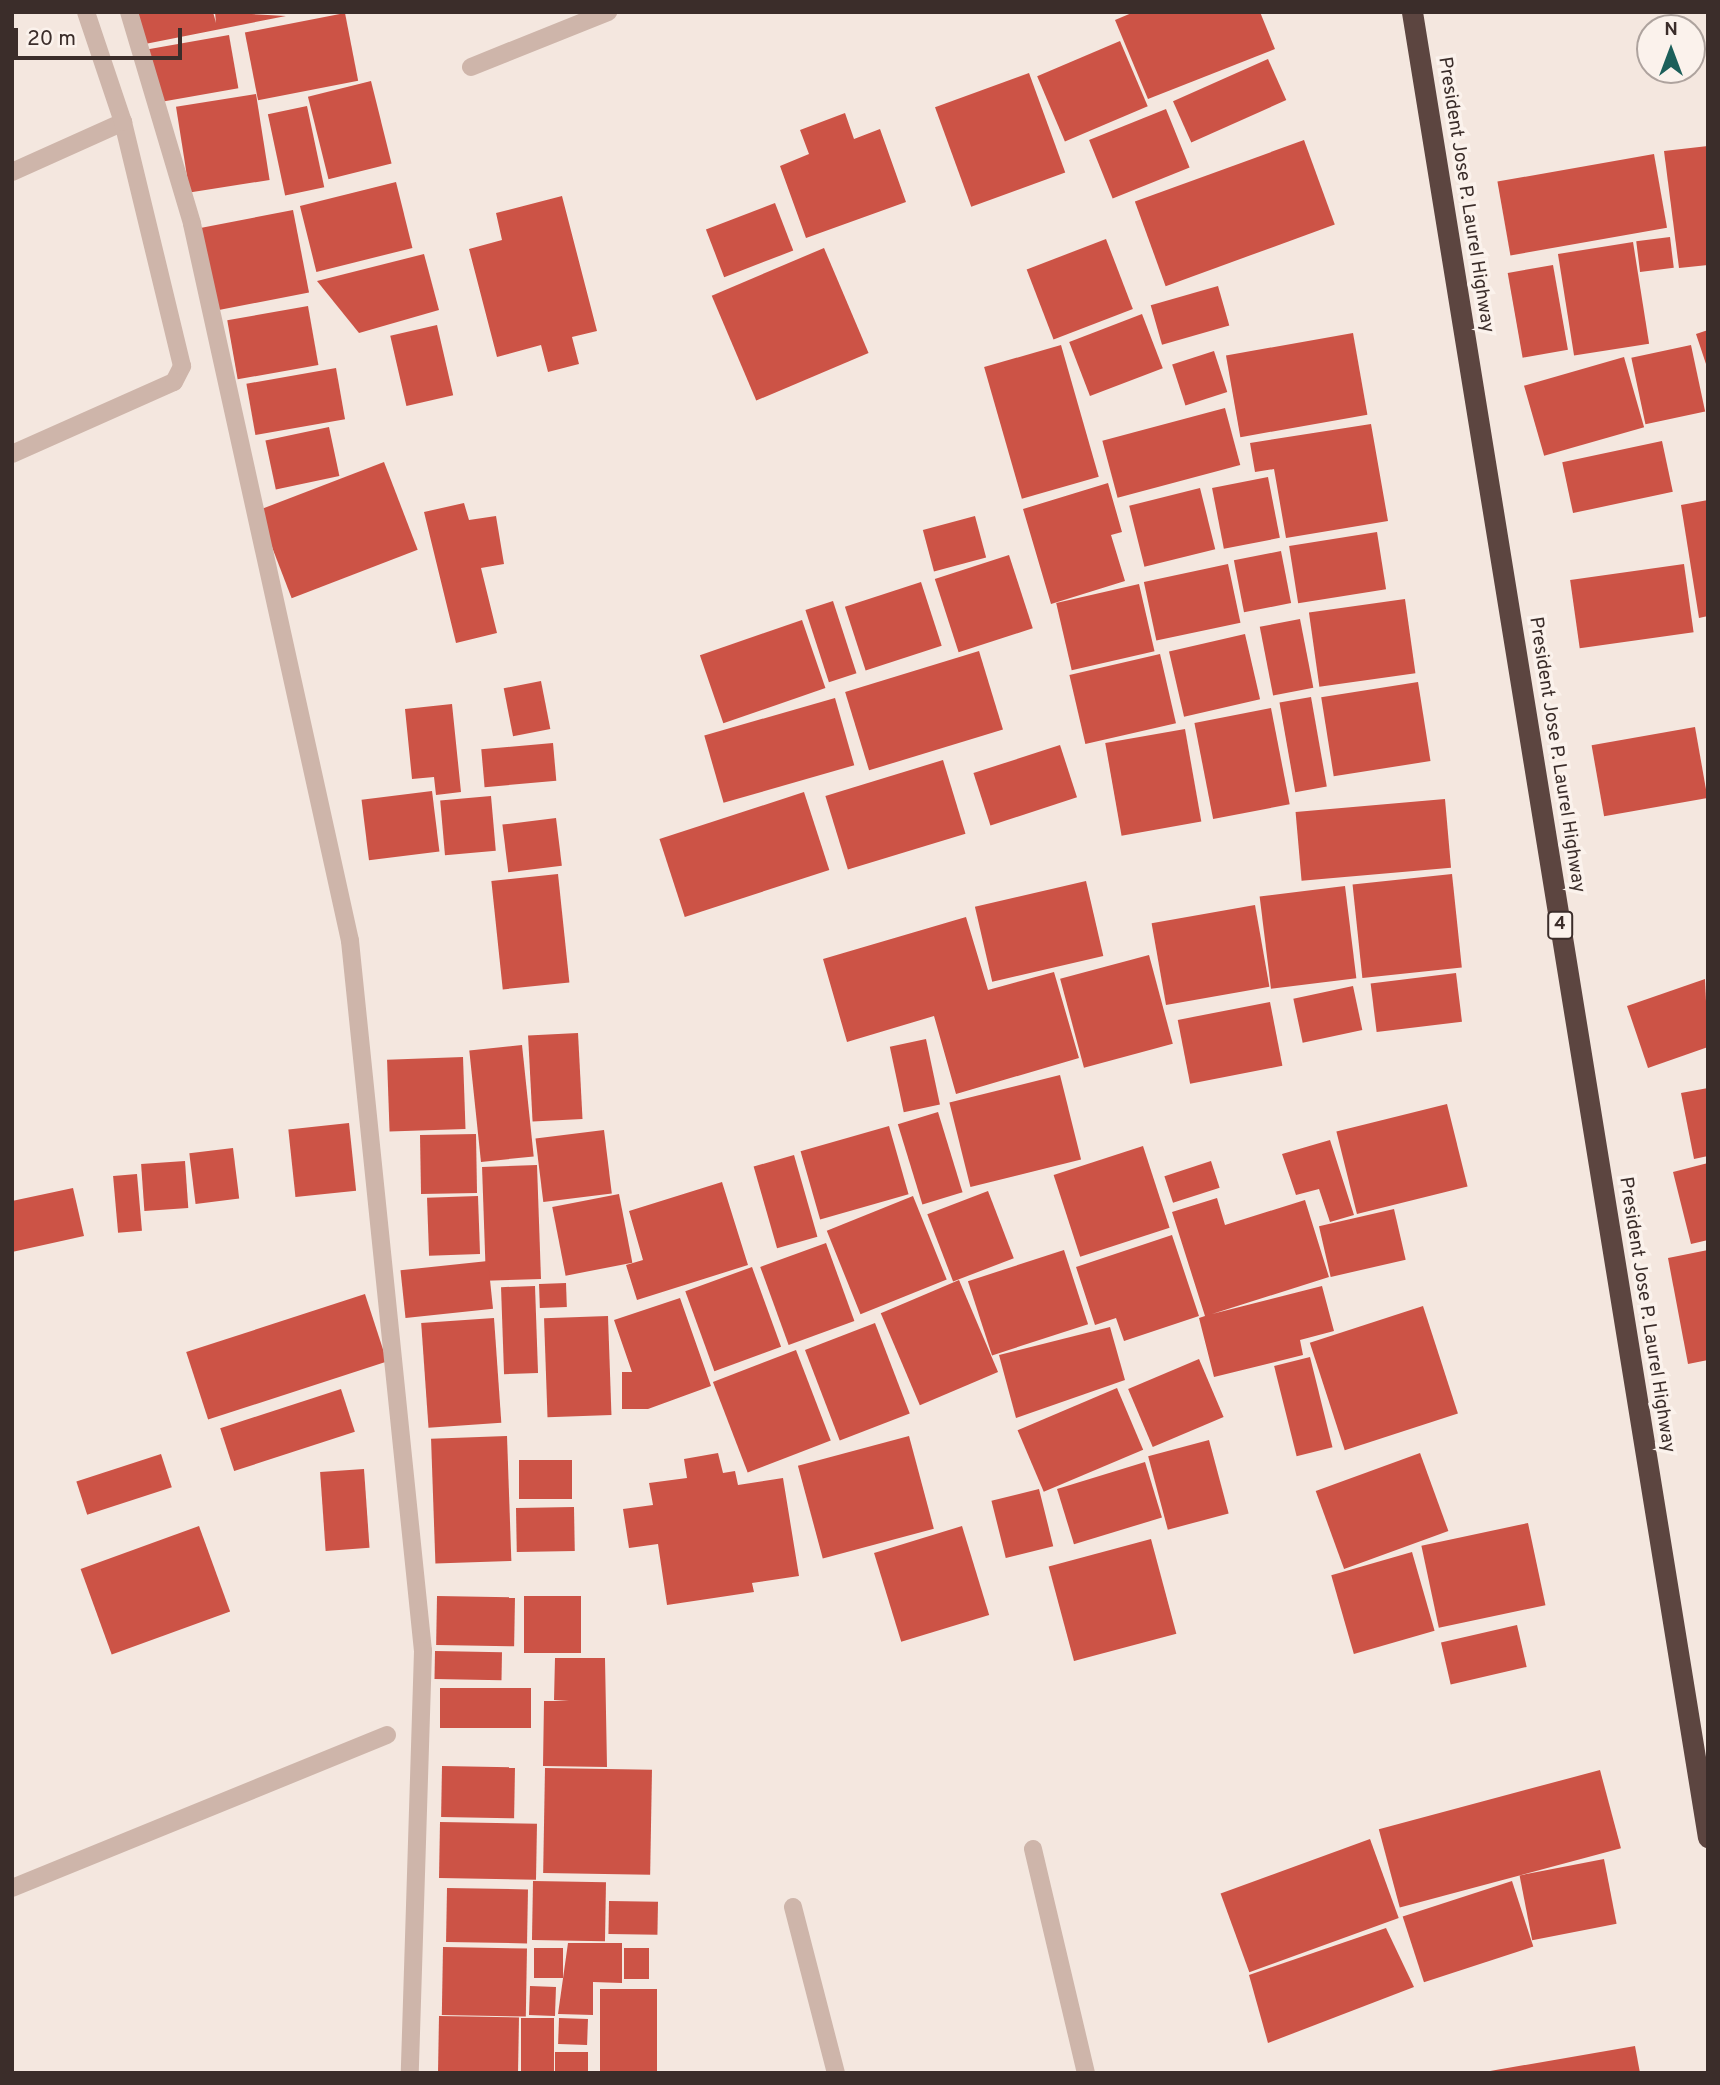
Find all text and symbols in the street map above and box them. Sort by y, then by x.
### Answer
scale bar [18,14,186,58]
north arrow [1636,14,1706,84]
text: N [1664,18,1678,42]
text: 20 m [27,26,76,53]
street label: President Jose P. Laurel Highway [1432,55,1498,335]
street label: President Jose P. Laurel Highway [1523,615,1589,895]
road number: 4 [1546,910,1574,940]
street label: President Jose P. Laurel Highway [1613,1175,1679,1455]

